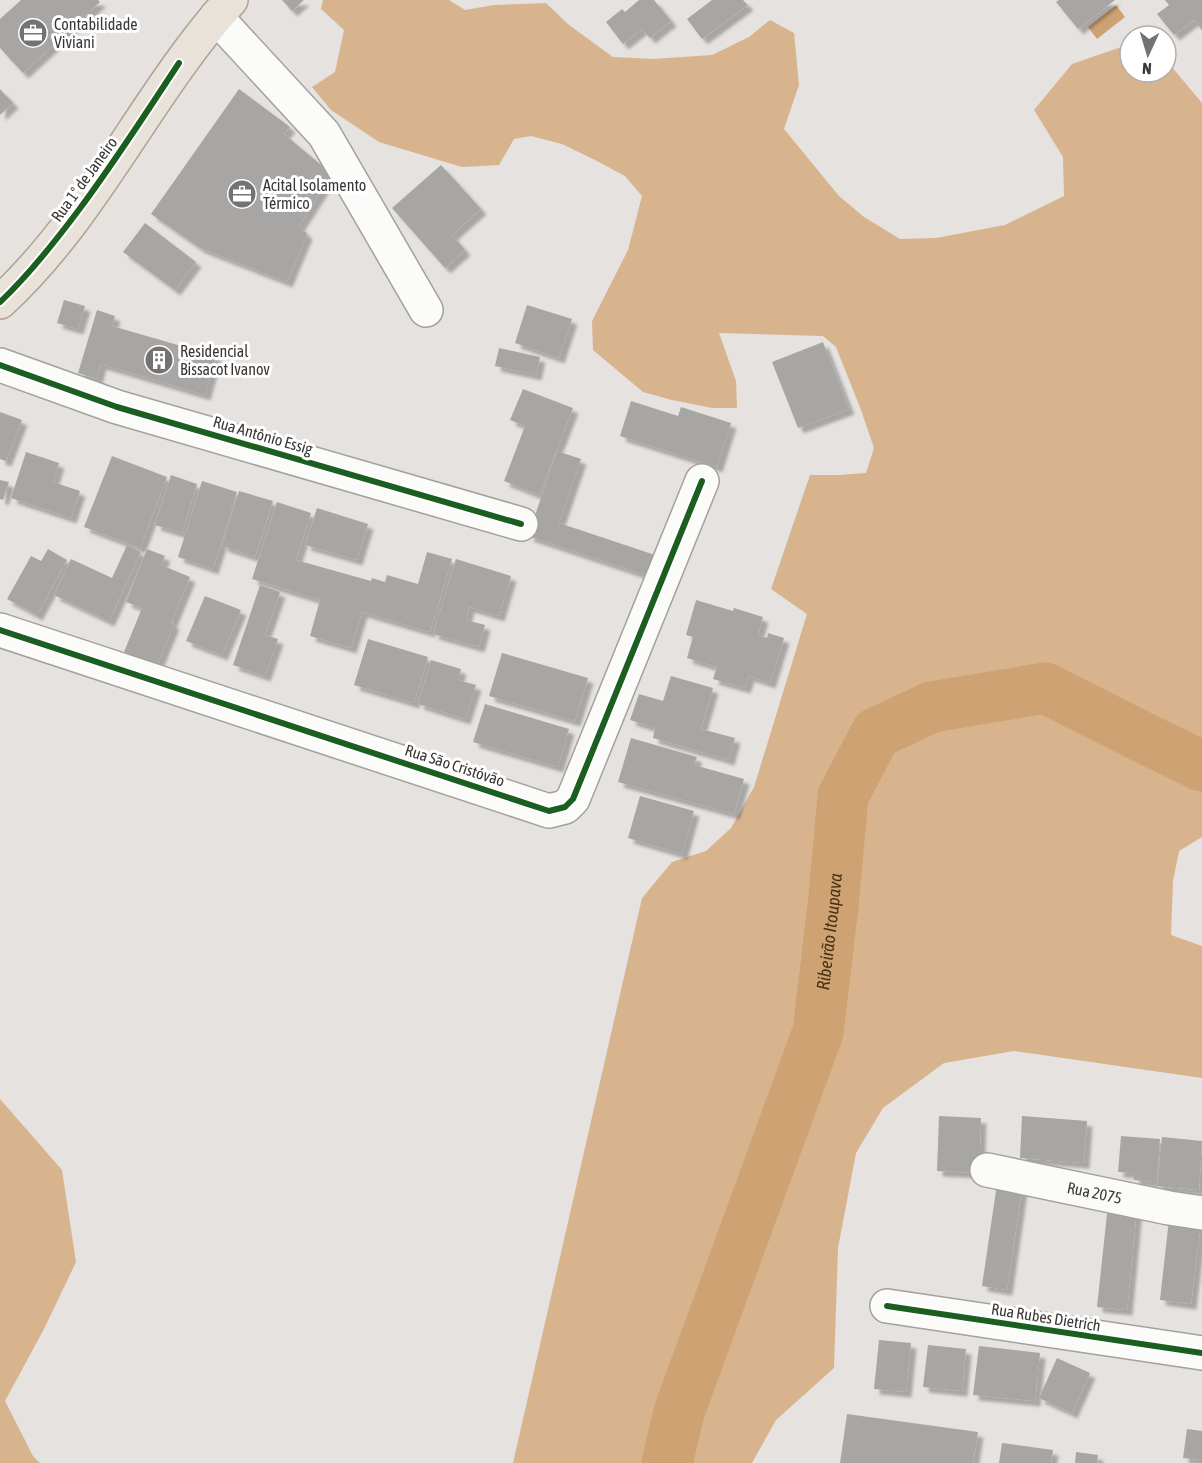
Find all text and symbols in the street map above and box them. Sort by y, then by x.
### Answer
place label: Contabilidade Viviani [54,15,138,51]
office icon: Contabilidade Viviani [17,17,49,49]
north arrow [1118,24,1178,84]
text: N [1142,60,1152,78]
street label: Rua 1º de Janeiro [47,133,121,225]
place label: Acital Isolamento Térmico [263,176,366,212]
office icon: Acital Isolamento Térmico [226,178,258,210]
place label: Residencial Bissacot Ivanov [180,342,270,378]
building icon: Residencial Bissacot Ivanov [143,344,175,376]
street label: Rua Antônio Essig [211,412,315,459]
street label: Rua São Cristóvão [403,740,507,790]
water label: Ribeirão Itoupava [812,872,846,991]
street label: Rua 2075 [1066,1178,1124,1207]
street label: Rua Rubes Dietrich [990,1299,1102,1335]

